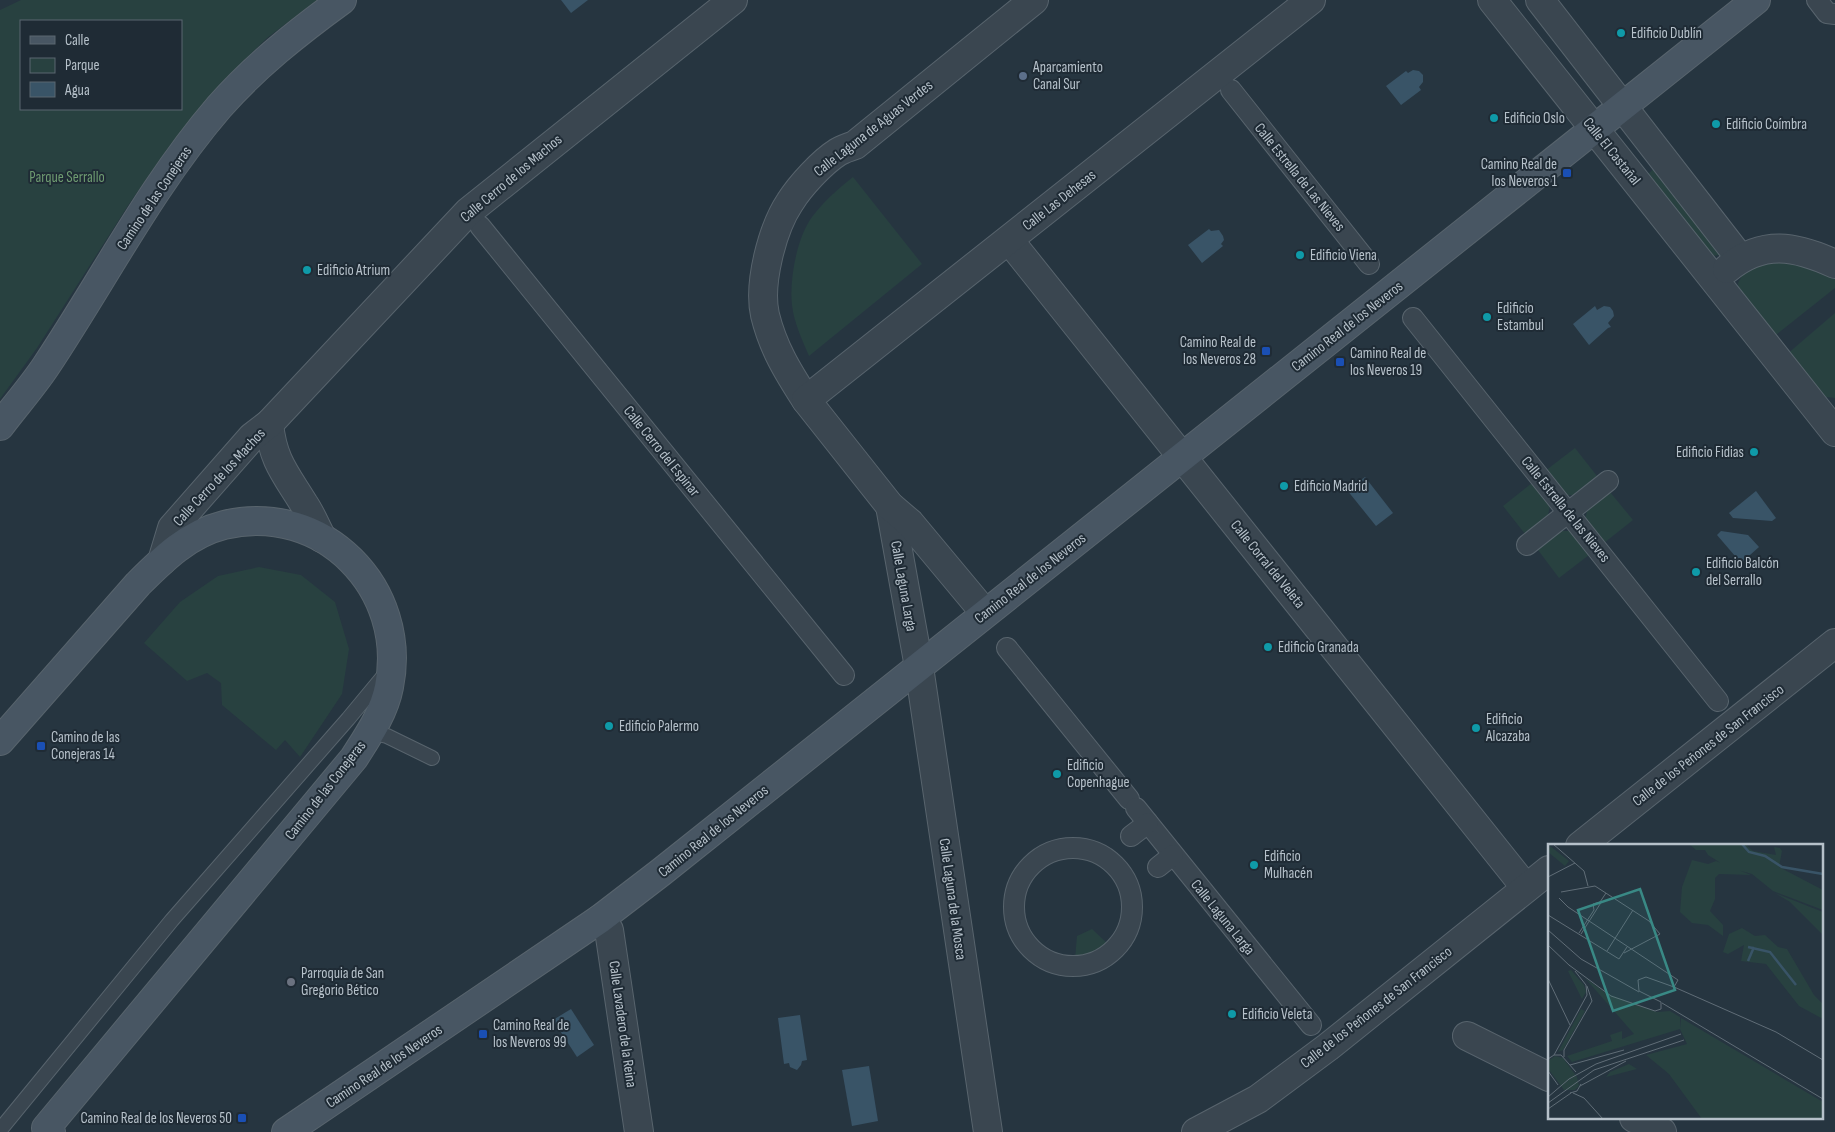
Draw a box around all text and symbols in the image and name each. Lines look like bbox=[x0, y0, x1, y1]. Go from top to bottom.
legend bbox=[20, 20, 182, 110]
place label: Edificio Dublín bbox=[1631, 24, 1702, 43]
marker: Edificio Dublín bbox=[1615, 27, 1627, 39]
text: Calle bbox=[65, 31, 89, 50]
text: Parque bbox=[65, 56, 100, 75]
place label: Aparcamiento Canal Sur bbox=[1032, 58, 1103, 94]
marker: Aparcamiento Canal Sur bbox=[1017, 70, 1029, 82]
street label: Calle Laguna de Aguas Verdes bbox=[810, 76, 937, 181]
text: Agua bbox=[64, 81, 90, 100]
place label: Edificio Oslo bbox=[1504, 109, 1565, 128]
marker: Edificio Oslo bbox=[1488, 112, 1500, 124]
street label: Calle El Castañal bbox=[1579, 114, 1645, 189]
place label: Edificio Coímbra bbox=[1726, 115, 1807, 134]
marker: Edificio Coímbra bbox=[1710, 118, 1722, 130]
street label: Calle Estrella de Las Nieves bbox=[1250, 119, 1349, 235]
street label: Calle Cerro de los Machos bbox=[457, 130, 566, 227]
street label: Camino de las Conejeras bbox=[113, 143, 196, 254]
place label: Camino Real de los Neveros 1 bbox=[1481, 155, 1558, 191]
street label: Calle Las Dehesas bbox=[1019, 166, 1100, 235]
marker: Camino Real de los Neveros 1 bbox=[1561, 167, 1573, 179]
park label: Parque Serrallo bbox=[29, 168, 105, 187]
place label: Edificio Viena bbox=[1310, 246, 1377, 265]
marker: Edificio Viena bbox=[1294, 249, 1306, 261]
place label: Edificio Atrium bbox=[317, 261, 390, 280]
marker: Edificio Atrium bbox=[301, 264, 313, 276]
street label: Camino Real de los Neveros bbox=[1288, 277, 1407, 376]
place label: Edificio Estambul bbox=[1497, 299, 1544, 335]
marker: Edificio Estambul bbox=[1481, 311, 1493, 323]
place label: Camino Real de los Neveros 28 bbox=[1180, 333, 1256, 369]
place label: Camino Real de los Neveros 19 bbox=[1350, 344, 1426, 380]
marker: Camino Real de los Neveros 28 bbox=[1260, 345, 1272, 357]
marker: Camino Real de los Neveros 19 bbox=[1334, 356, 1346, 368]
street label: Calle Cerro del Espinar bbox=[619, 402, 705, 501]
street label: Calle Cerro de los Machos bbox=[169, 424, 270, 530]
place label: Edificio Fidias bbox=[1676, 443, 1744, 462]
marker: Edificio Fidias bbox=[1748, 446, 1760, 458]
street label: Calle Estrella de las Nieves bbox=[1517, 452, 1614, 566]
place label: Edificio Madrid bbox=[1294, 477, 1367, 496]
marker: Edificio Madrid bbox=[1278, 480, 1290, 492]
street label: Calle Corral del Veleta bbox=[1226, 516, 1309, 613]
street label: Camino Real de los Neveros bbox=[971, 529, 1090, 628]
street label: Calle Laguna Larga bbox=[886, 539, 921, 633]
place label: Edificio Balcón del Serrallo bbox=[1706, 554, 1779, 590]
marker: Edificio Balcón del Serrallo bbox=[1690, 566, 1702, 578]
place label: Edificio Granada bbox=[1278, 638, 1359, 657]
marker: Edificio Granada bbox=[1262, 641, 1274, 653]
street label: Calle de los Peñones de San Francisco bbox=[1629, 680, 1788, 811]
place label: Edificio Alcazaba bbox=[1485, 710, 1530, 746]
place label: Edificio Palermo bbox=[619, 717, 699, 736]
marker: Edificio Palermo bbox=[603, 720, 615, 732]
marker: Edificio Alcazaba bbox=[1470, 722, 1482, 734]
place label: Camino de las Conejeras 14 bbox=[51, 728, 120, 764]
street label: Camino de las Conejeras bbox=[281, 737, 370, 844]
marker: Camino de las Conejeras 14 bbox=[35, 740, 47, 752]
place label: Edificio Copenhague bbox=[1067, 756, 1130, 792]
marker: Edificio Copenhague bbox=[1051, 768, 1063, 780]
street label: Camino Real de los Neveros bbox=[654, 781, 772, 882]
street label: Calle Laguna de la Mosca bbox=[935, 837, 970, 961]
inset map bbox=[1548, 844, 1822, 1120]
place label: Edificio Mulhacén bbox=[1264, 847, 1313, 883]
marker: Edificio Mulhacén bbox=[1248, 859, 1260, 871]
street label: Calle Laguna Larga bbox=[1186, 876, 1259, 959]
street label: Calle de los Peñones de San Francisco bbox=[1297, 942, 1456, 1073]
street label: Calle Lavadero de la Reina bbox=[604, 960, 641, 1089]
place label: Parroquia de San Gregorio Bético bbox=[301, 964, 384, 1000]
marker: Parroquia de San Gregorio Bético bbox=[285, 976, 297, 988]
place label: Edificio Veleta bbox=[1242, 1005, 1313, 1024]
marker: Edificio Veleta bbox=[1226, 1008, 1238, 1020]
place label: Camino Real de los Neveros 99 bbox=[493, 1016, 569, 1052]
street label: Camino Real de los Neveros bbox=[322, 1020, 446, 1112]
marker: Camino Real de los Neveros 99 bbox=[477, 1028, 489, 1040]
place label: Camino Real de los Neveros 50 bbox=[81, 1109, 232, 1128]
marker: Camino Real de los Neveros 50 bbox=[236, 1112, 248, 1124]

